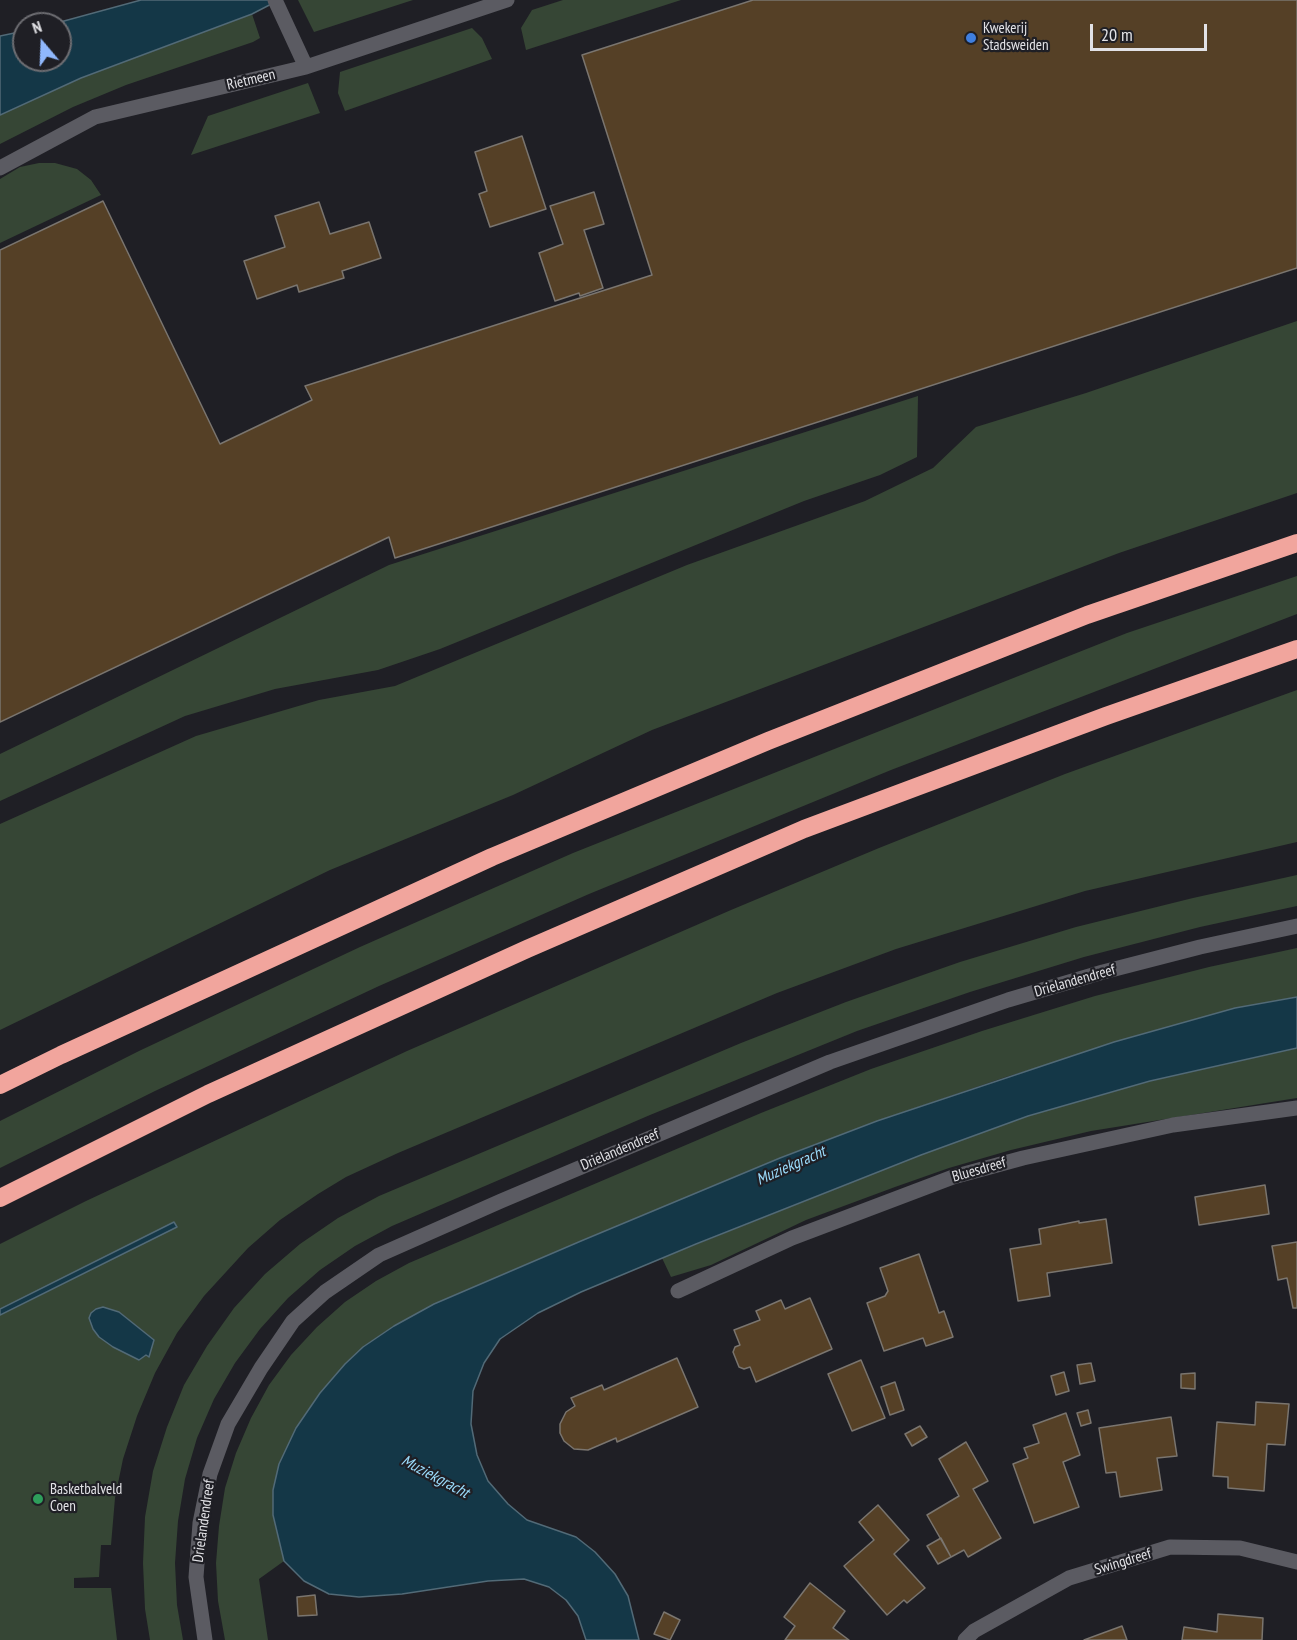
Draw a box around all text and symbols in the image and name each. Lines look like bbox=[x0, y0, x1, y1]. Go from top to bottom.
north arrow bbox=[12, 12, 72, 72]
scale bar bbox=[1093, 12, 1210, 50]
text: N bbox=[29, 16, 44, 38]
place label: Kwekerij Stadsweiden bbox=[983, 20, 1049, 55]
text: 20 m bbox=[1101, 23, 1133, 46]
marker: Kwekerij Stadsweiden bbox=[964, 31, 978, 45]
street label: Rietmeen bbox=[225, 66, 277, 94]
street label: Drielandendreef bbox=[1032, 961, 1118, 1001]
street label: Drielandendreef bbox=[578, 1125, 662, 1175]
water label: Muziekgracht bbox=[753, 1142, 829, 1190]
street label: Bluesdreef bbox=[950, 1154, 1008, 1186]
water label: Muziekgracht bbox=[398, 1451, 472, 1503]
street label: Drielandendreef bbox=[189, 1478, 219, 1564]
place label: Basketbalveld Coen bbox=[50, 1481, 122, 1516]
marker: Basketbalveld Coen bbox=[31, 1492, 45, 1506]
street label: Swingdreef bbox=[1092, 1545, 1154, 1579]

